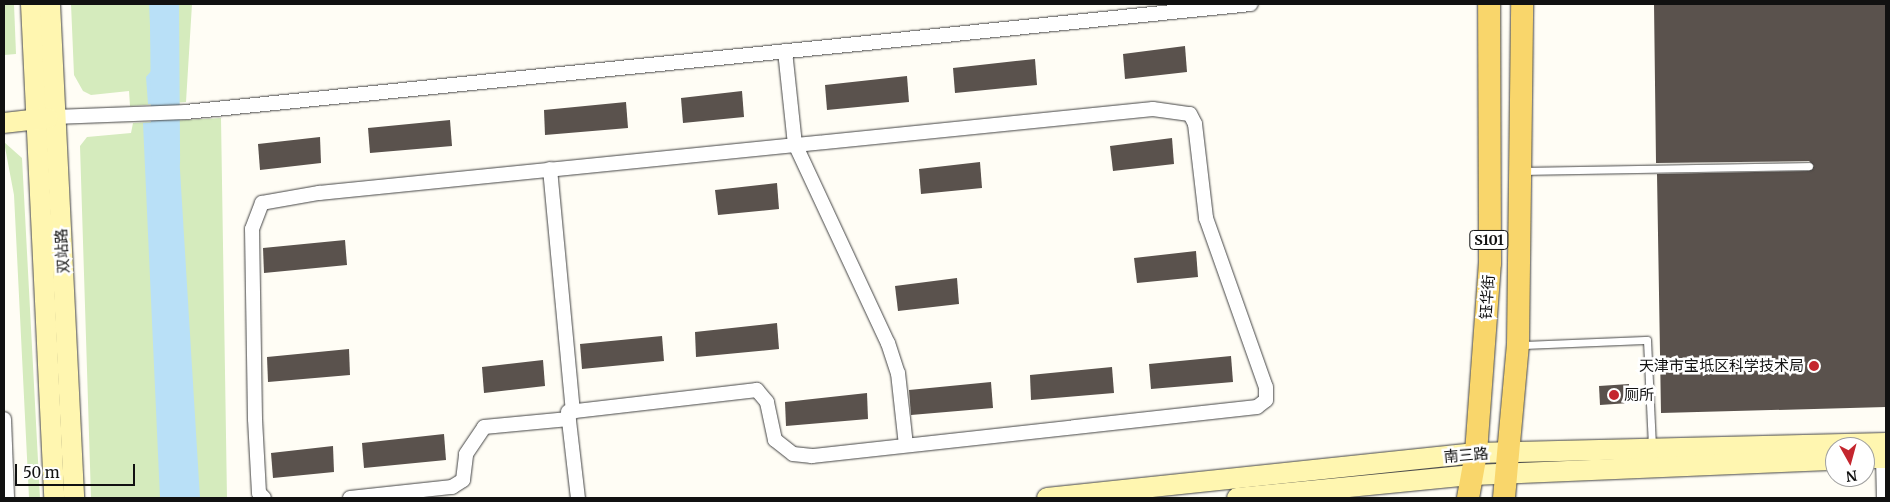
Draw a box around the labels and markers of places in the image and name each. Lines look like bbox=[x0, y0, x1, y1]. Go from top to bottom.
place label: 天津市宝坻区科学技术局 bbox=[1639, 357, 1804, 375]
marker: 天津市宝坻区科学技术局 bbox=[1808, 360, 1820, 372]
place label: 厕所 bbox=[1624, 386, 1654, 404]
marker: 厕所 bbox=[1608, 389, 1620, 401]

